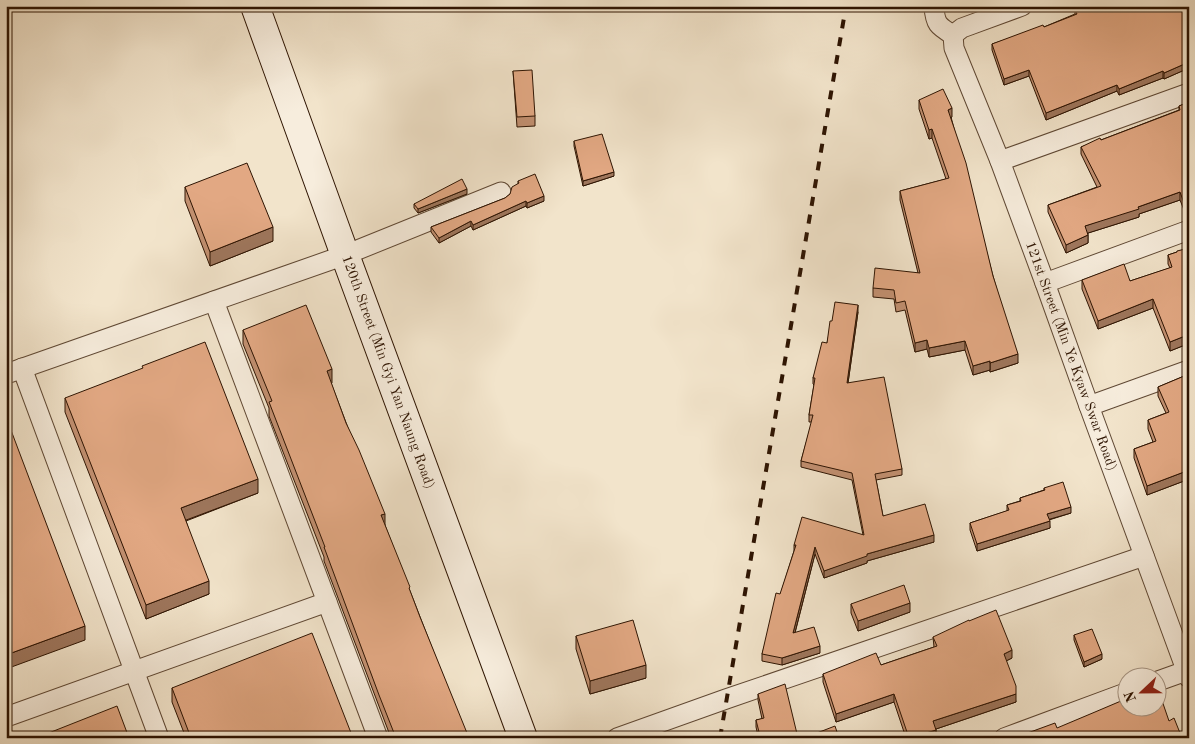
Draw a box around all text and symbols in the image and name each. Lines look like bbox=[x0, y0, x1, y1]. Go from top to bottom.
street label: 121st Street (Min Ye Kyaw Swar Road) bbox=[1023, 239, 1119, 473]
street label: 120th Street (Min Gyi Yan Naung Road) bbox=[339, 253, 437, 491]
north arrow bbox=[1118, 666, 1168, 716]
text: N bbox=[1122, 689, 1139, 704]

